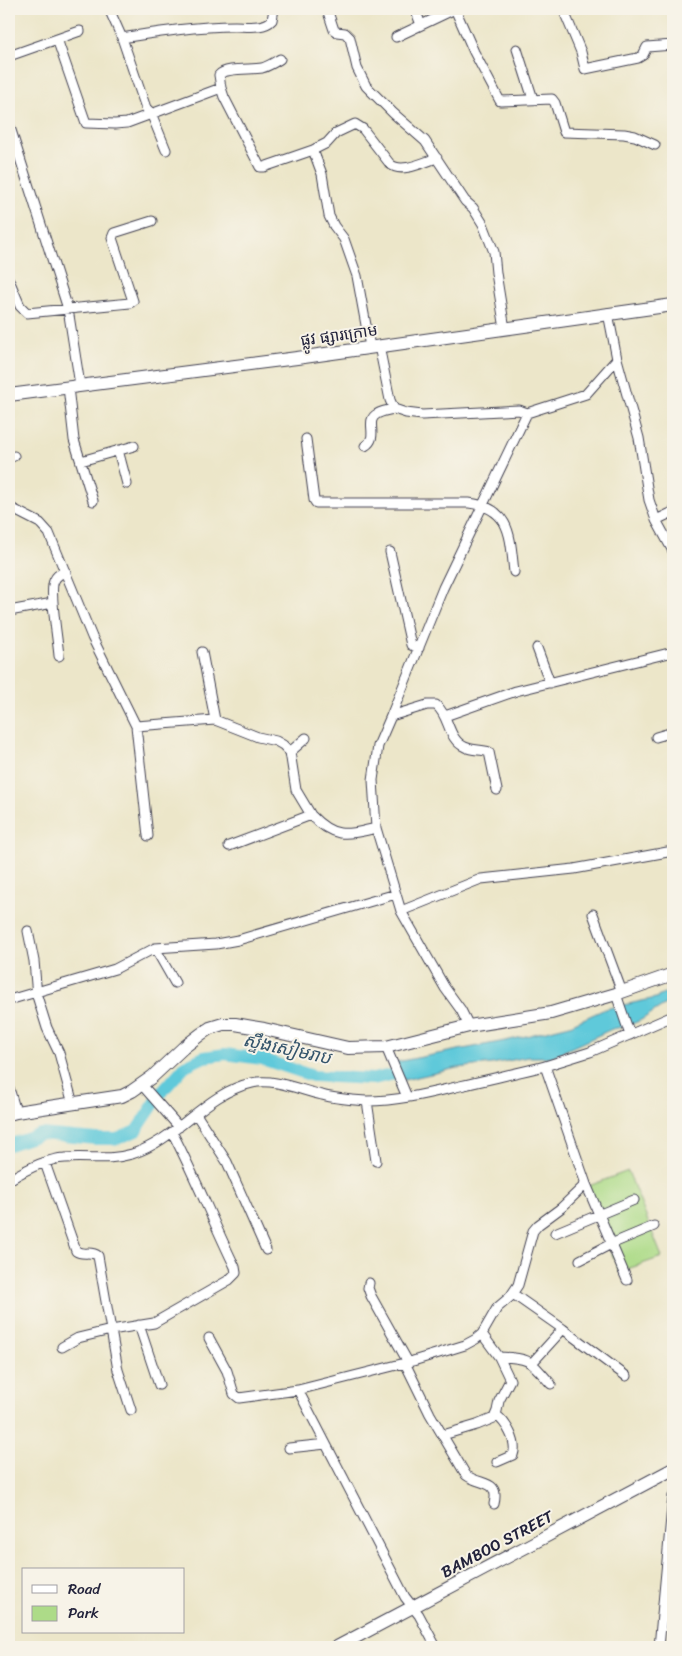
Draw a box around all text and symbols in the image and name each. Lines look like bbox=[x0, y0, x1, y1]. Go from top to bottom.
street label: ផ្លូវ ផ្សារក្រោម bbox=[298, 315, 380, 355]
water label: ស្ទឹងសៀមរាប bbox=[240, 1024, 335, 1074]
street label: BAMBOO STREET bbox=[435, 1502, 560, 1586]
legend bbox=[22, 1568, 185, 1634]
text: Road bbox=[68, 1576, 101, 1602]
text: Park bbox=[68, 1600, 99, 1626]

